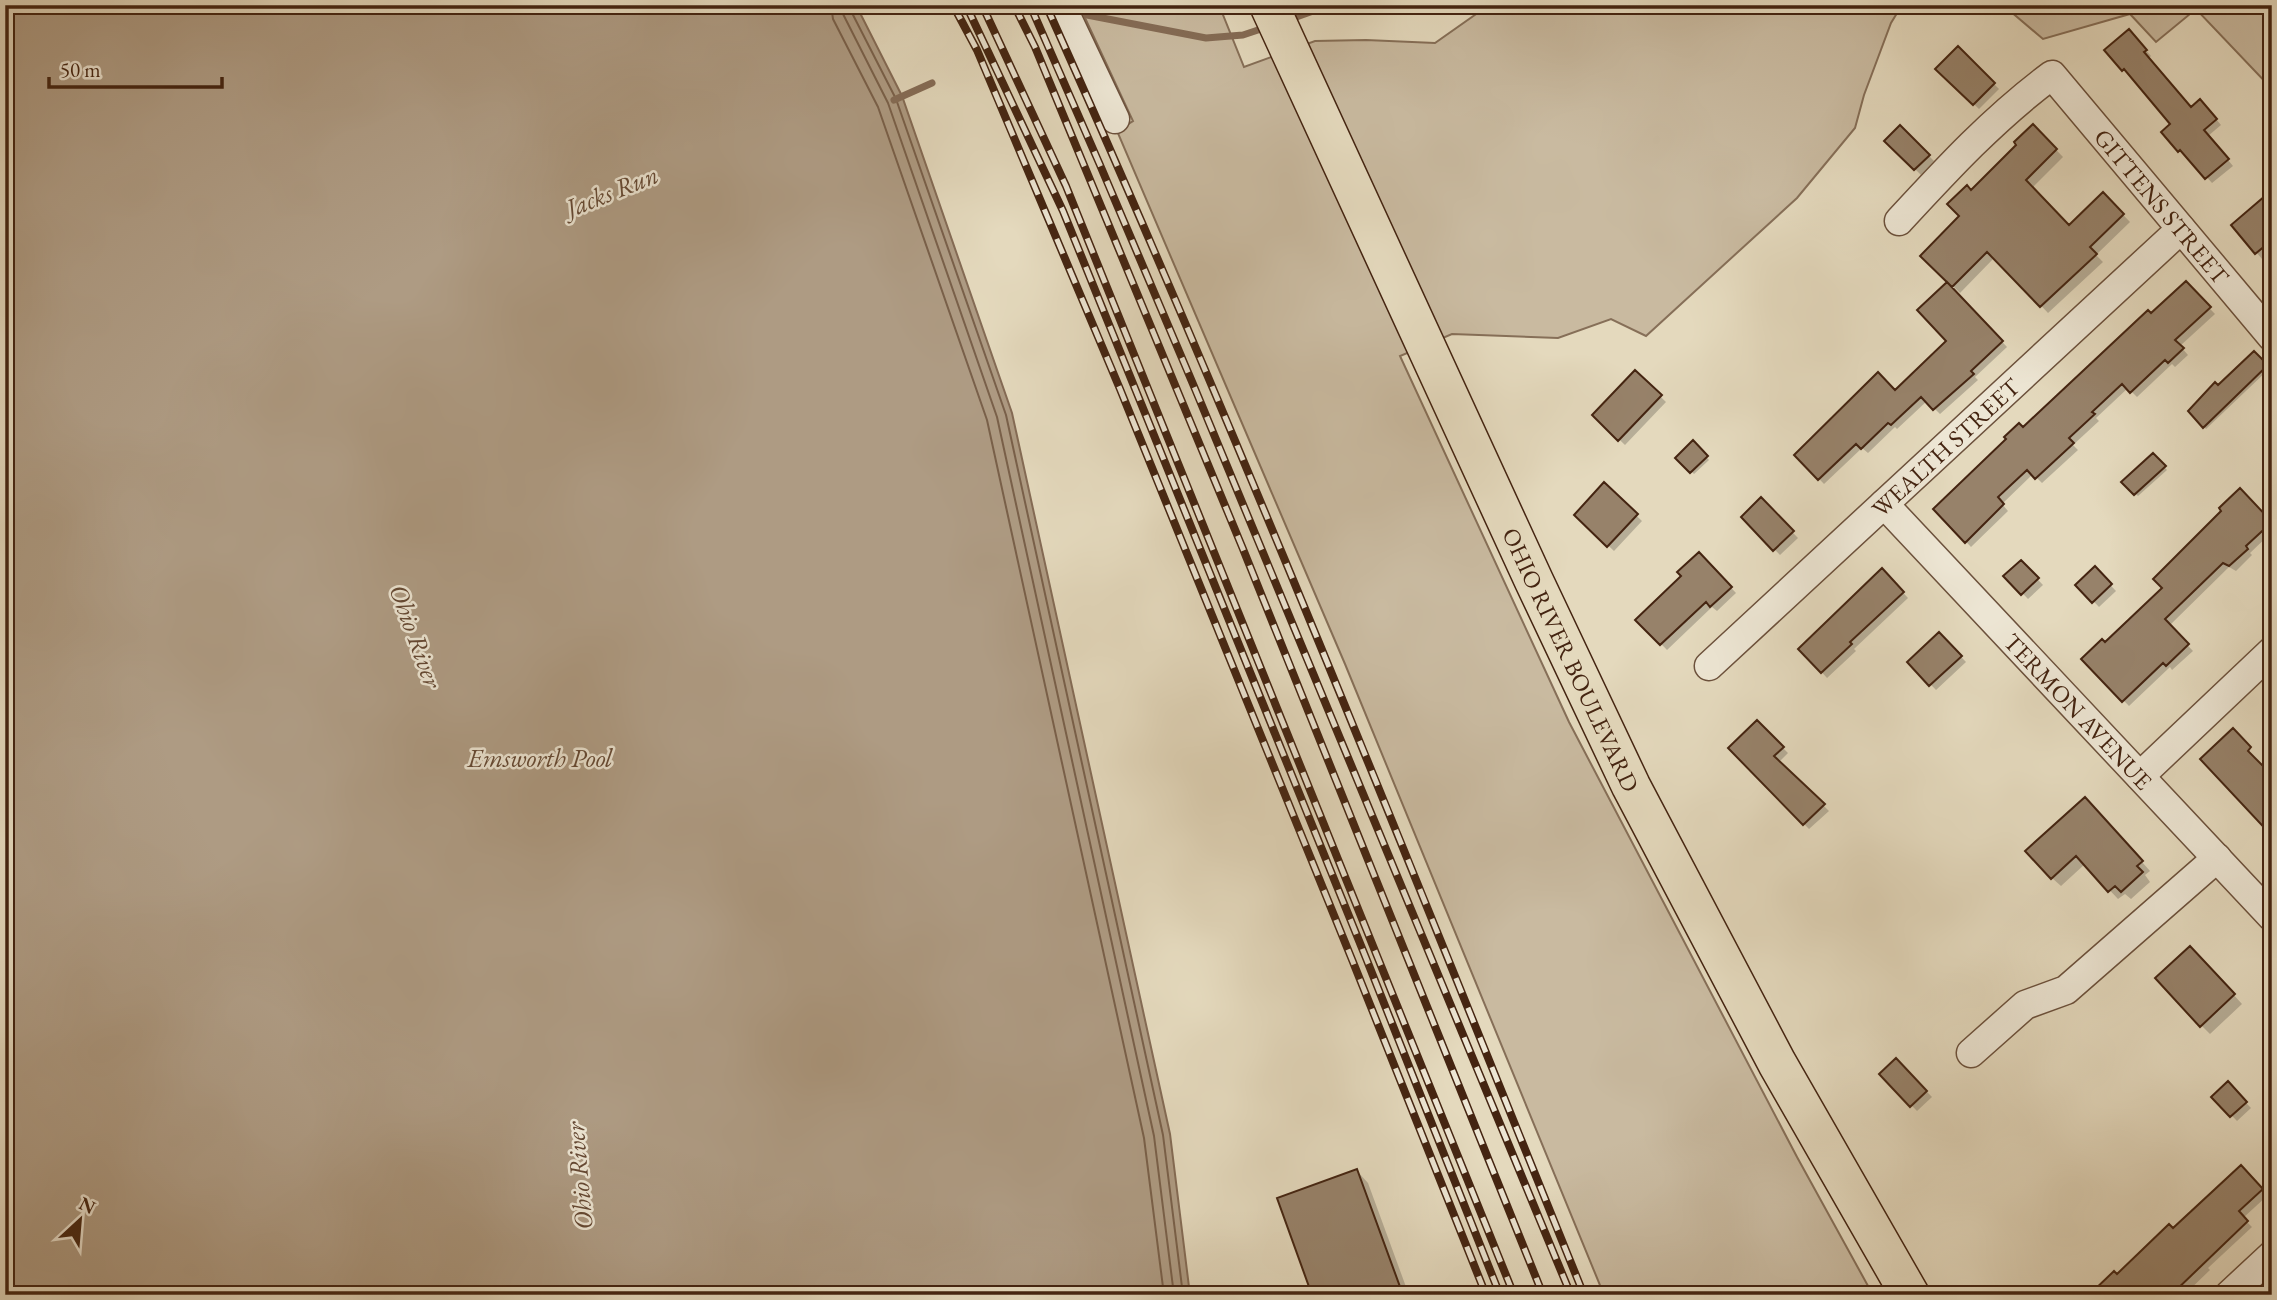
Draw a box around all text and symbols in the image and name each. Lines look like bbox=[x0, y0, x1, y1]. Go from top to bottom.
scale bar bbox=[49, 46, 222, 90]
text: 50 m bbox=[60, 56, 101, 83]
street label: GITTENS STREET bbox=[2088, 122, 2237, 291]
water label: Jacks Run bbox=[556, 157, 663, 227]
street label: WEALTH STREET bbox=[1865, 370, 2027, 524]
street label: OHIO RIVER BOULEVARD bbox=[1496, 522, 1647, 797]
water label: Ohio River bbox=[382, 580, 451, 694]
street label: TERMON AVENUE bbox=[1997, 626, 2160, 796]
water label: Emsworth Pool bbox=[467, 741, 613, 775]
water label: Ohio River bbox=[557, 1120, 601, 1231]
north arrow bbox=[46, 1184, 116, 1254]
text: N bbox=[75, 1191, 100, 1220]

